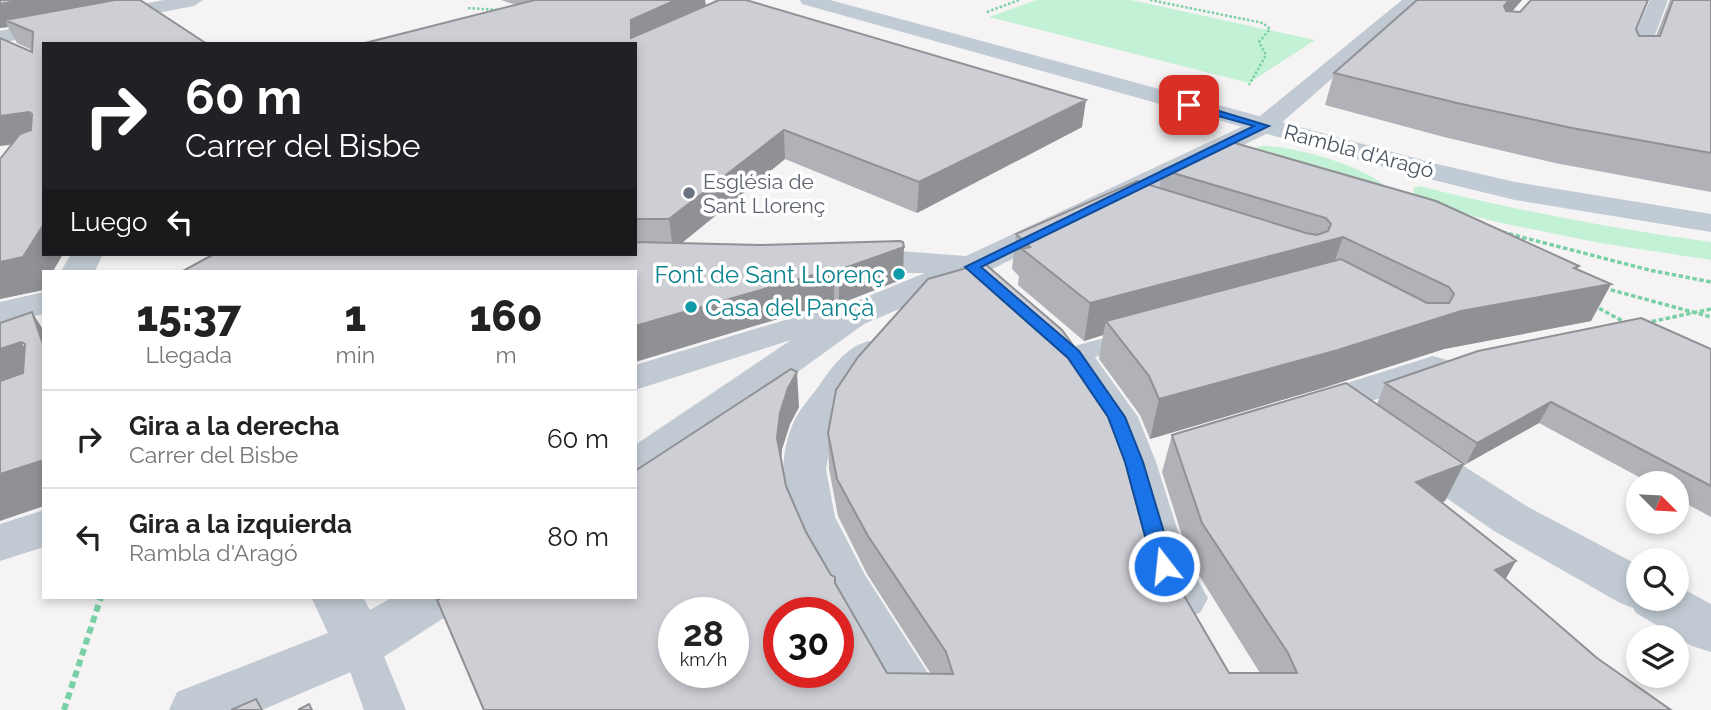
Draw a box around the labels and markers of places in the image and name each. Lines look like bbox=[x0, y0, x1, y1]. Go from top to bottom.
pin bbox=[1159, 75, 1219, 135]
place label: Església de Sant Llorenç bbox=[703, 169, 825, 218]
marker: Església de Sant Llorenç bbox=[681, 185, 697, 201]
place label: Font de Sant Llorenç bbox=[654, 260, 885, 289]
marker: Font de Sant Llorenç bbox=[891, 266, 907, 282]
place label: Casa del Pançà bbox=[705, 293, 874, 322]
marker: Casa del Pançà bbox=[683, 299, 699, 315]

